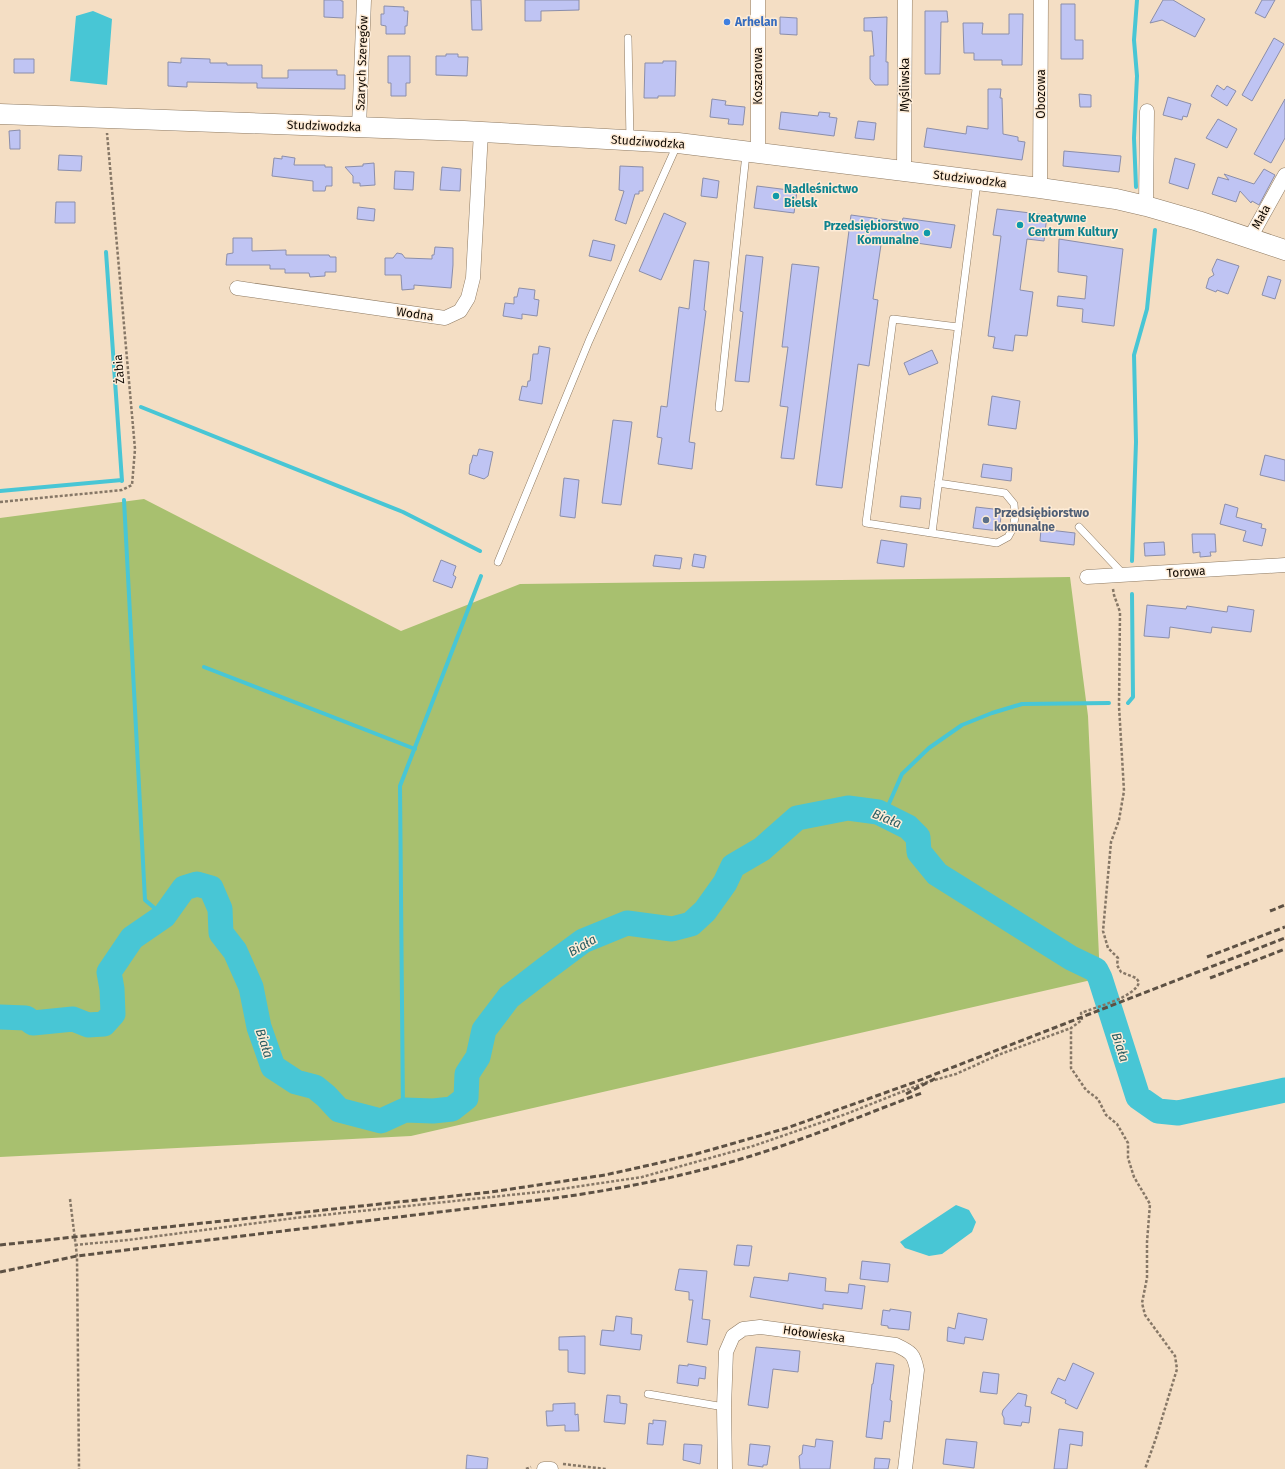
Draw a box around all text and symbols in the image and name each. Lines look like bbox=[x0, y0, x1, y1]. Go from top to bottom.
street label: Szarych Szeregów bbox=[353, 15, 371, 111]
place label: Arhelan bbox=[734, 15, 778, 29]
marker: Arhelan bbox=[722, 17, 732, 27]
street label: Koszarowa bbox=[751, 47, 765, 105]
street label: Myśliwska bbox=[898, 58, 912, 112]
street label: Obozowa bbox=[1034, 69, 1048, 119]
street label: Studziwodzka bbox=[287, 118, 361, 134]
street label: Studziwodzka bbox=[611, 132, 685, 152]
street label: Studziwodzka bbox=[932, 168, 1008, 190]
place label: Nadleśnictwo Bielsk bbox=[784, 182, 858, 210]
marker: Nadleśnictwo Bielsk bbox=[771, 191, 781, 201]
street label: Mała bbox=[1249, 202, 1273, 232]
place label: Kreatywne Centrum Kultury bbox=[1028, 211, 1119, 239]
place label: Przedsiębiorstwo Komunalne bbox=[824, 219, 919, 247]
marker: Kreatywne Centrum Kultury bbox=[1015, 220, 1025, 230]
marker: Przedsiębiorstwo Komunalne bbox=[922, 228, 932, 238]
street label: Wodna bbox=[395, 304, 435, 324]
street label: Żabia bbox=[110, 354, 127, 384]
place label: Przedsiębiorstwo komunalne bbox=[994, 506, 1089, 534]
marker: Przedsiębiorstwo komunalne bbox=[981, 515, 991, 525]
street label: Torowa bbox=[1166, 564, 1206, 580]
water label: Biała bbox=[870, 806, 904, 831]
water label: Biała bbox=[566, 931, 599, 959]
water label: Biała bbox=[253, 1027, 276, 1060]
water label: Biała bbox=[1109, 1031, 1132, 1064]
street label: Hołowieska bbox=[782, 1323, 846, 1345]

